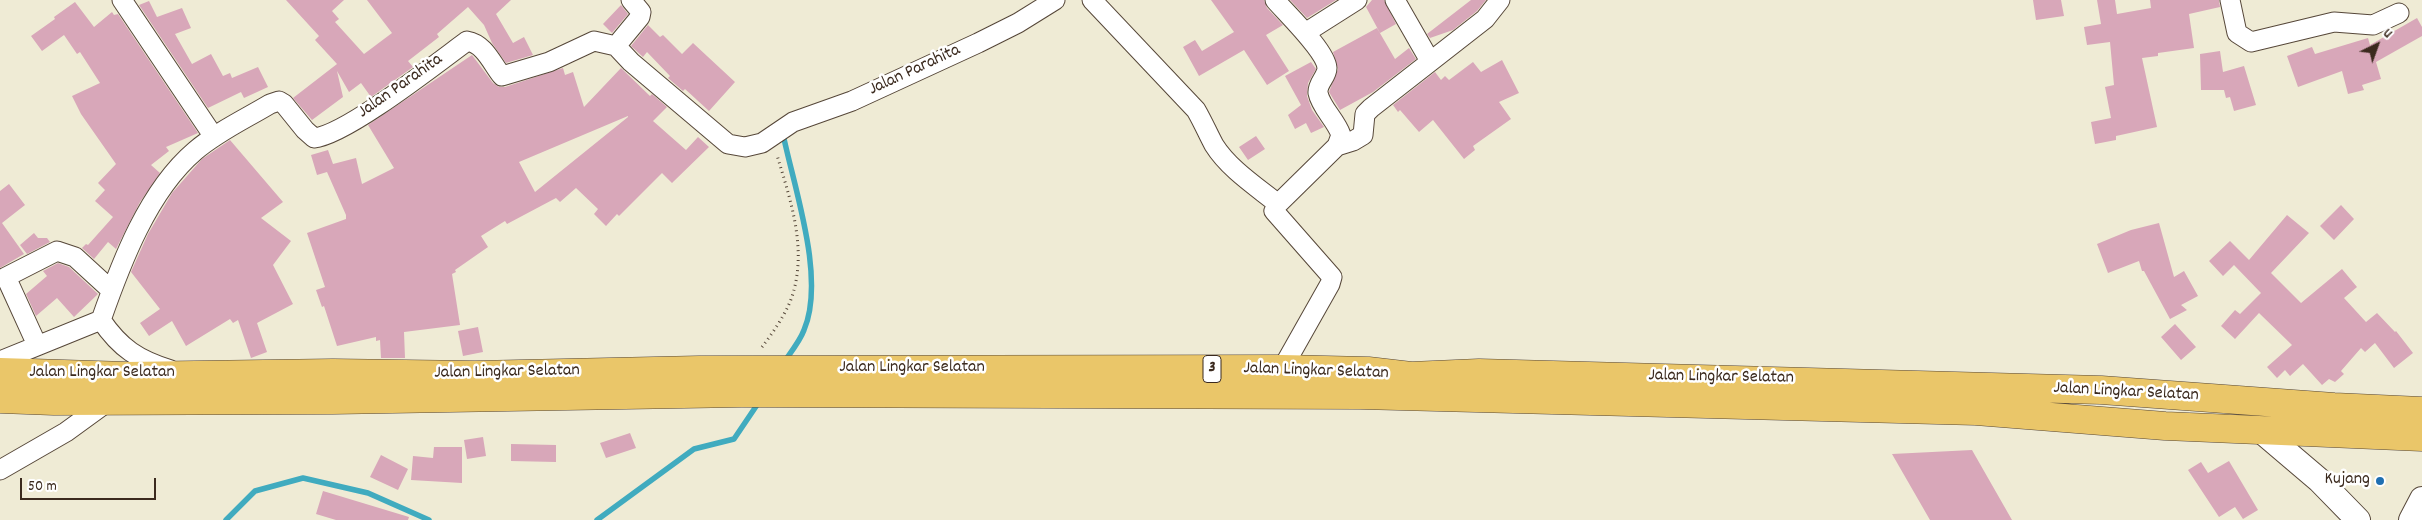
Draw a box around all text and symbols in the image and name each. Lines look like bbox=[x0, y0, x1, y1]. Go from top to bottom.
north arrow bbox=[2352, 20, 2402, 70]
text: U bbox=[2378, 24, 2396, 44]
street label: Jalan Parahita bbox=[866, 40, 964, 102]
street label: Jalan Parahita bbox=[354, 50, 448, 124]
road number: 3 bbox=[1203, 356, 1221, 382]
street label: Jalan Lingkar Selatan bbox=[839, 358, 985, 380]
street label: Jalan Lingkar Selatan bbox=[1243, 359, 1389, 385]
street label: Jalan Lingkar Selatan bbox=[434, 361, 580, 385]
street label: Jalan Lingkar Selatan bbox=[29, 363, 175, 385]
street label: Jalan Lingkar Selatan bbox=[1648, 366, 1794, 390]
street label: Jalan Lingkar Selatan bbox=[2053, 378, 2199, 408]
scale bar bbox=[22, 468, 159, 500]
place label: Kujang bbox=[2325, 470, 2370, 492]
marker: Kujang bbox=[2374, 475, 2386, 487]
text: 50 m bbox=[28, 476, 57, 498]

